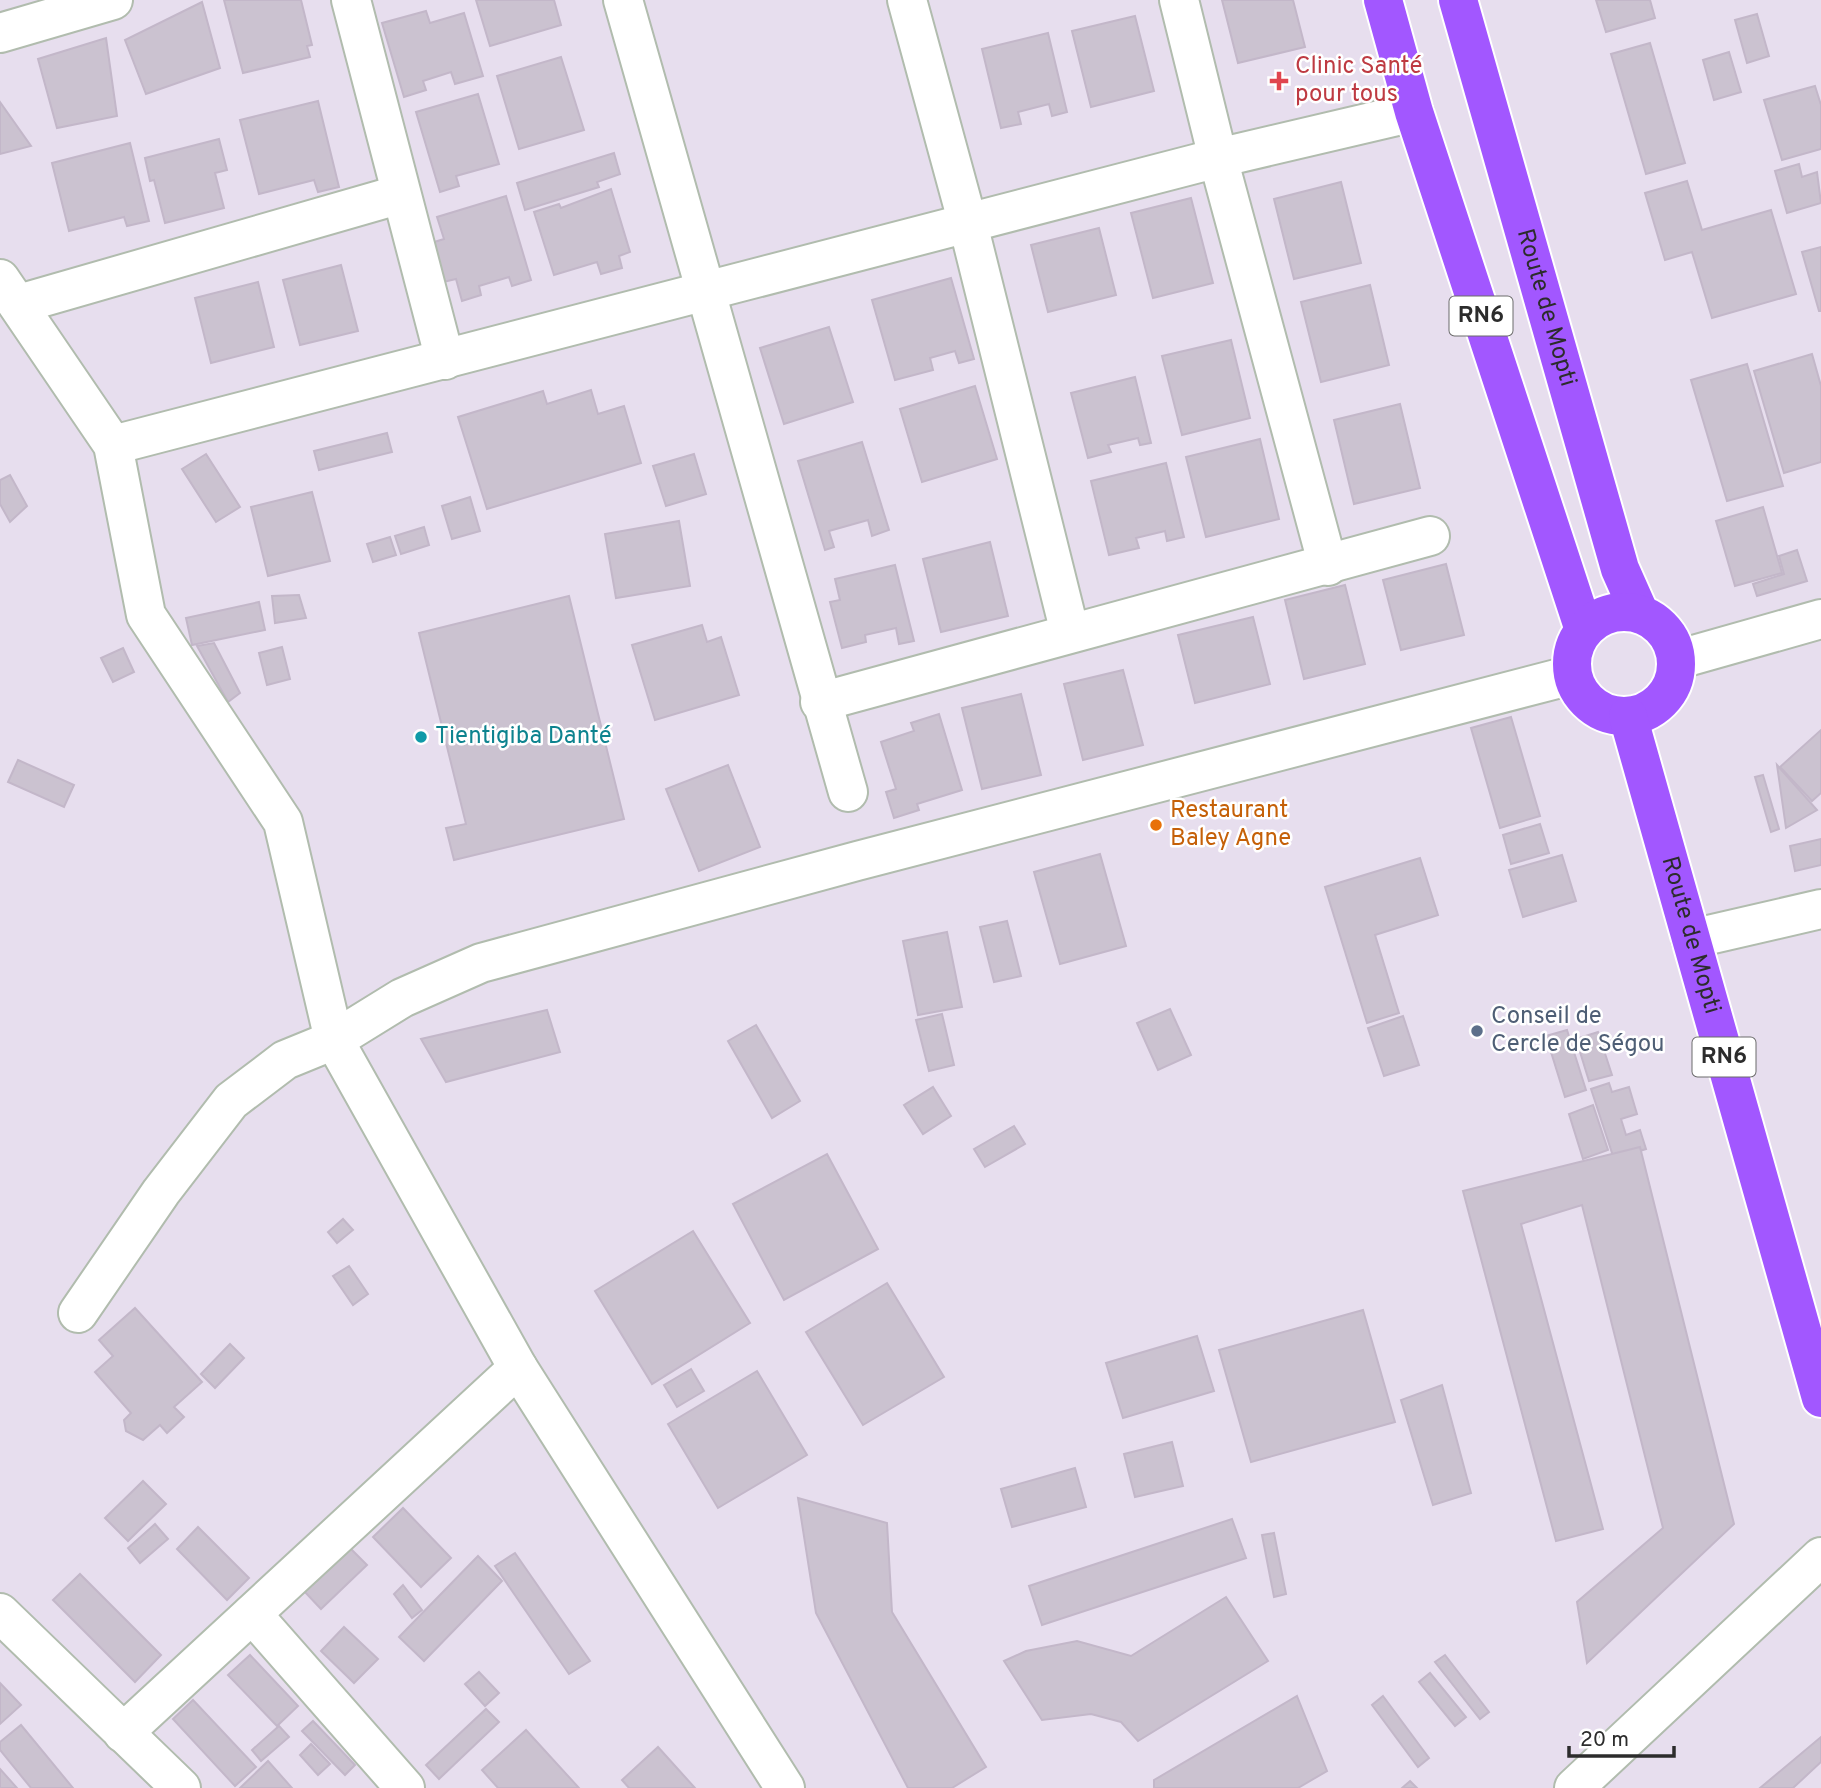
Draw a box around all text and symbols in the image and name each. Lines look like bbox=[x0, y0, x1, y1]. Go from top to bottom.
place label: Clinic Santé pour tous bbox=[1295, 52, 1422, 110]
marker: Clinic Santé pour tous bbox=[1269, 71, 1289, 91]
street label: Route de Mopti bbox=[1509, 226, 1582, 390]
road number: RN6 bbox=[1450, 296, 1512, 336]
place label: Tientigiba Danté bbox=[435, 722, 612, 752]
marker: Tientigiba Danté bbox=[413, 729, 429, 745]
place label: Restaurant Baley Agne bbox=[1170, 796, 1291, 854]
marker: Restaurant Baley Agne bbox=[1148, 817, 1164, 833]
street label: Route de Mopti bbox=[1654, 853, 1727, 1018]
place label: Conseil de Cercle de Ségou bbox=[1491, 1002, 1665, 1060]
marker: Conseil de Cercle de Ségou bbox=[1469, 1023, 1485, 1039]
road number: RN6 bbox=[1692, 1038, 1756, 1076]
scale bar bbox=[1569, 1714, 1674, 1758]
text: 20 m bbox=[1580, 1727, 1629, 1754]

